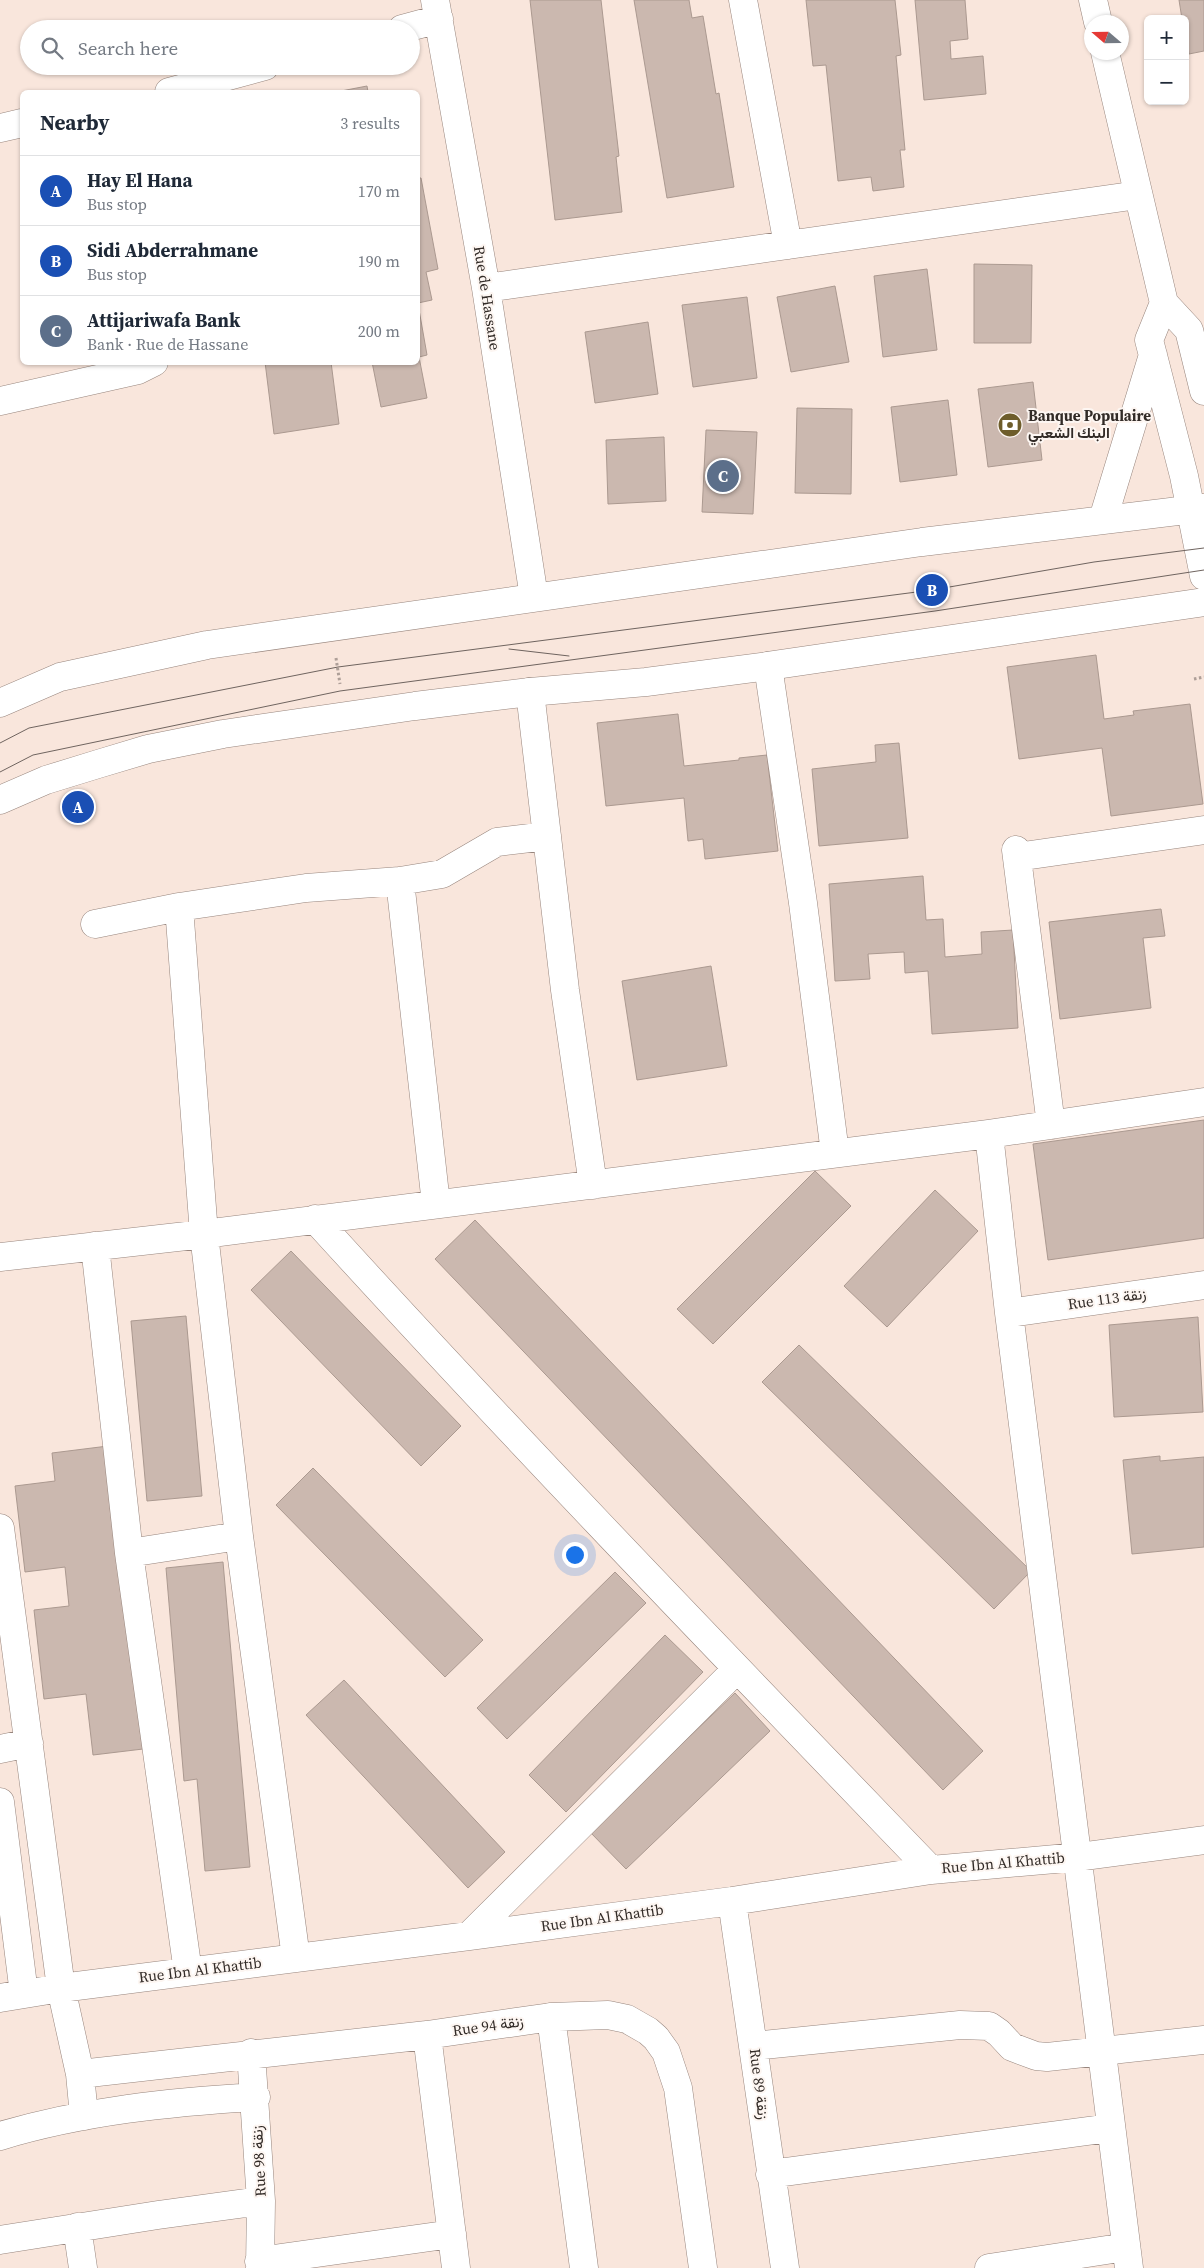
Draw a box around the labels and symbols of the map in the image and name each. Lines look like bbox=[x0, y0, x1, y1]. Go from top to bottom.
north arrow bbox=[1084, 15, 1129, 60]
street label: Rue de Hassane bbox=[469, 244, 506, 352]
place label: Banque Populaire البنك الشعبي bbox=[1028, 405, 1151, 446]
bank icon: Banque Populaire البنك الشعبي bbox=[997, 412, 1023, 438]
pin: C bbox=[707, 457, 739, 495]
pin: B bbox=[916, 571, 948, 609]
pin: A bbox=[62, 788, 94, 826]
street label: Rue 113 زنقة bbox=[1066, 1283, 1147, 1314]
your location bbox=[562, 1542, 588, 1568]
street label: Rue Ibn Al Khattib bbox=[940, 1847, 1066, 1878]
street label: Rue Ibn Al Khattib bbox=[539, 1898, 665, 1937]
street label: Rue Ibn Al Khattib bbox=[137, 1952, 263, 1987]
street label: Rue 94 زنقة bbox=[451, 2010, 525, 2041]
street label: Rue 89 زنقة bbox=[745, 2047, 774, 2121]
street label: Rue 98 زنقة bbox=[246, 2125, 271, 2197]

